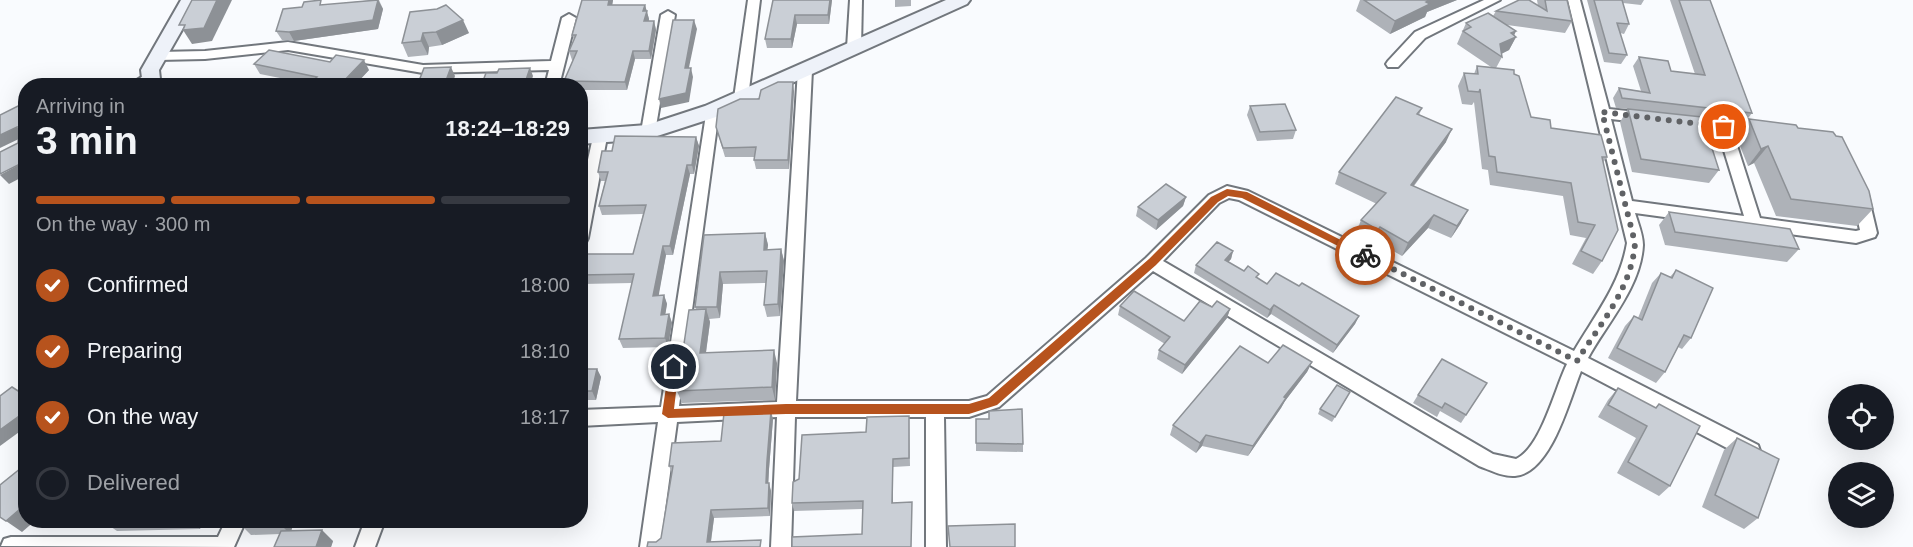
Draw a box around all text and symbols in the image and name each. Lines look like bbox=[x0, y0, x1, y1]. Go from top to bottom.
text: Arriving in bbox=[36, 95, 125, 117]
pin bbox=[1698, 101, 1749, 152]
icon: bag bbox=[1707, 110, 1740, 143]
text: 18:24–18:29 bbox=[445, 116, 570, 141]
text: 3 min bbox=[36, 119, 138, 162]
text: On the way · 300 m bbox=[36, 213, 211, 235]
courier bbox=[1335, 225, 1395, 285]
icon: bike bbox=[1349, 239, 1382, 272]
icon: check bbox=[36, 269, 69, 302]
text: Confirmed bbox=[87, 272, 188, 297]
text: 18:00 bbox=[520, 274, 570, 296]
icon: check bbox=[36, 335, 69, 368]
text: Preparing bbox=[87, 338, 182, 363]
text: 18:10 bbox=[520, 340, 570, 362]
pin bbox=[648, 341, 699, 392]
icon: home bbox=[657, 350, 690, 383]
map controls bbox=[1828, 384, 1894, 528]
button: locate bbox=[1828, 384, 1894, 450]
icon: check bbox=[36, 401, 69, 434]
text: On the way bbox=[87, 404, 198, 429]
text: 18:17 bbox=[520, 406, 570, 428]
button: layers bbox=[1828, 462, 1894, 528]
text: Delivered bbox=[87, 470, 180, 495]

